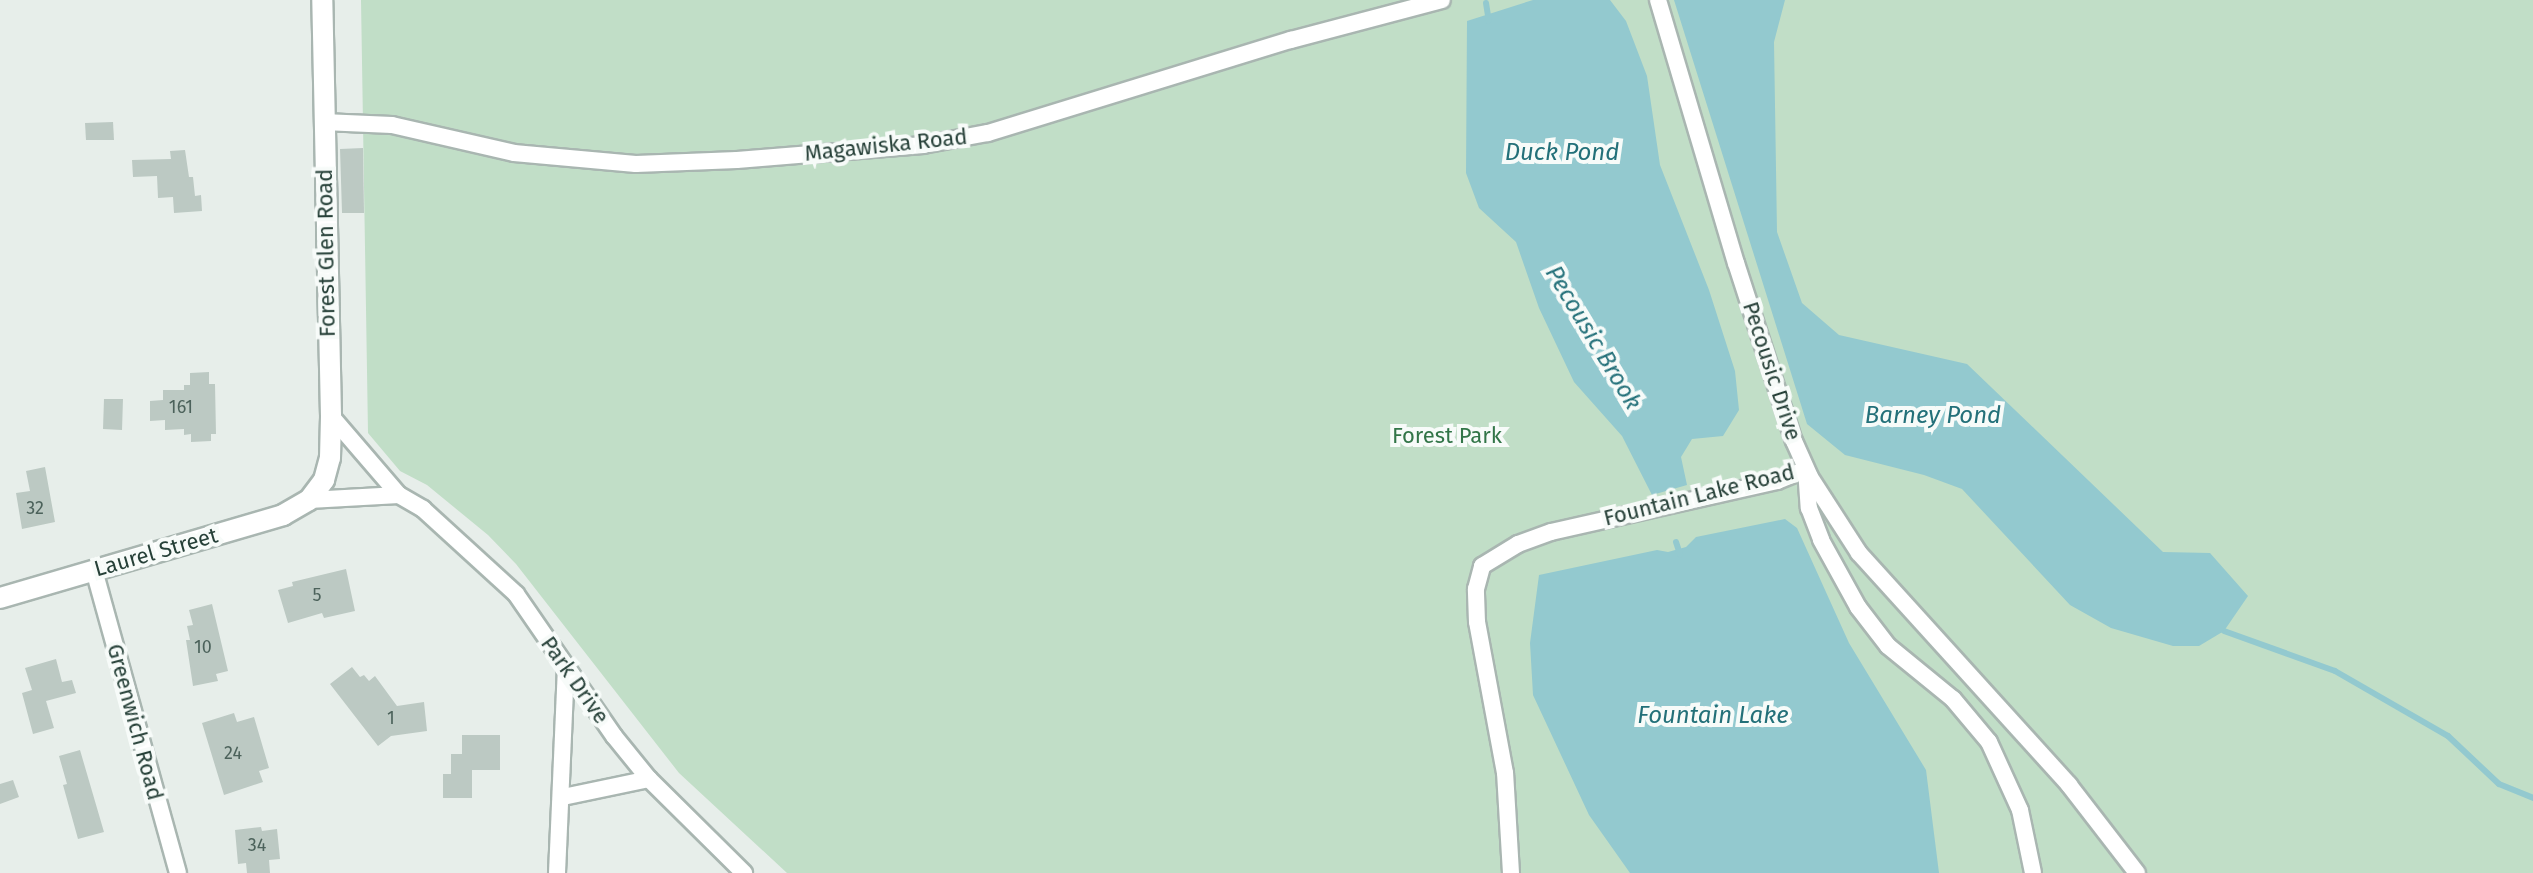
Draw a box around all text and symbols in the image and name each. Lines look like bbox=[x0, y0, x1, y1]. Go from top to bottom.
street label: Magawiska Road bbox=[803, 123, 969, 167]
water label: Duck Pond bbox=[1505, 139, 1619, 167]
street label: Forest Glen Road bbox=[311, 169, 341, 337]
water label: Pecousic Brook bbox=[1539, 261, 1647, 415]
street label: Pecousic Drive bbox=[1737, 298, 1807, 444]
house number: 161 bbox=[169, 396, 193, 418]
water label: Barney Pond bbox=[1865, 402, 2001, 430]
park label: Forest Park bbox=[1392, 423, 1502, 449]
street label: Fountain Lake Road bbox=[1601, 459, 1797, 531]
house number: 32 bbox=[26, 497, 44, 519]
street label: Laurel Street bbox=[91, 522, 221, 582]
house number: 5 bbox=[312, 584, 322, 606]
street label: Park Drive bbox=[535, 631, 615, 729]
house number: 10 bbox=[194, 636, 212, 658]
street label: Greenwich Road bbox=[101, 641, 169, 803]
water label: Fountain Lake bbox=[1637, 702, 1789, 730]
house number: 1 bbox=[387, 707, 395, 729]
house number: 24 bbox=[224, 742, 242, 764]
house number: 34 bbox=[248, 834, 266, 856]

